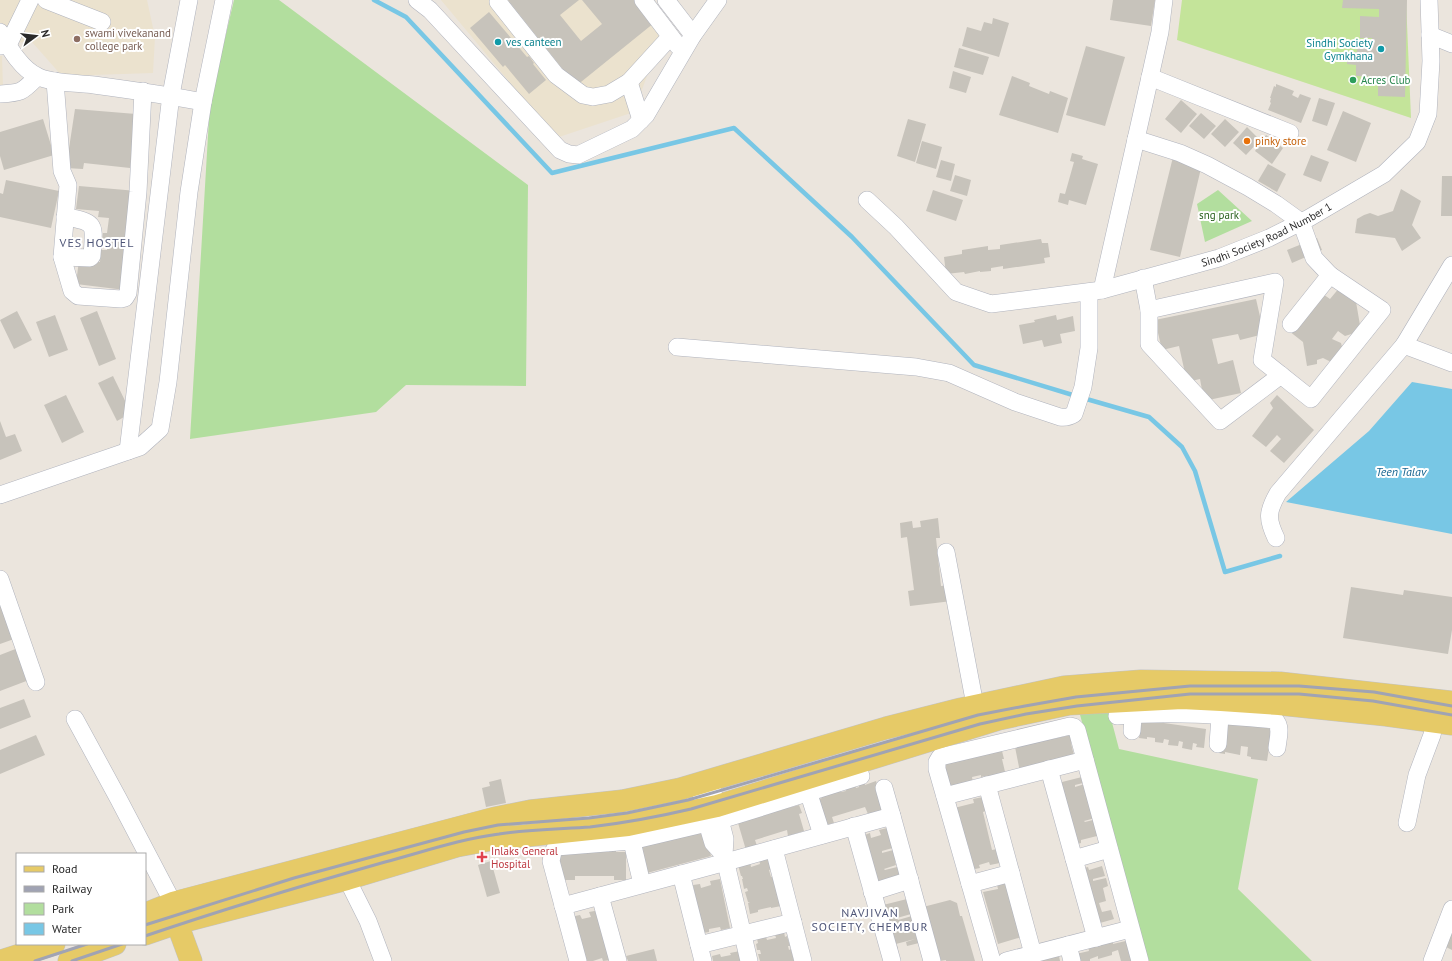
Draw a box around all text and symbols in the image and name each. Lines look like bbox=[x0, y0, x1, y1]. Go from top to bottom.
north arrow bbox=[16, 16, 56, 56]
place label: swami vivekanand college park bbox=[85, 26, 171, 53]
text: N bbox=[38, 28, 53, 39]
marker: swami vivekanand college park bbox=[72, 34, 82, 44]
place label: ves canteen bbox=[506, 35, 561, 49]
place label: Sindhi Society Gymkhana bbox=[1306, 36, 1374, 63]
marker: ves canteen bbox=[493, 37, 503, 47]
marker: Sindhi Society Gymkhana bbox=[1376, 44, 1386, 54]
place label: Acres Club bbox=[1361, 73, 1411, 87]
marker: Acres Club bbox=[1348, 75, 1358, 85]
place label: pinky store bbox=[1255, 134, 1307, 148]
marker: pinky store bbox=[1242, 136, 1252, 146]
street label: Sindhi Society Road Number 1 bbox=[1199, 199, 1334, 270]
park label: sng park bbox=[1199, 208, 1240, 222]
district label: VES HOSTEL bbox=[59, 235, 134, 250]
water label: Teen Talav bbox=[1376, 464, 1428, 479]
place label: Inlaks General Hospital bbox=[491, 844, 559, 871]
marker: Inlaks General Hospital bbox=[476, 851, 488, 863]
legend bbox=[16, 853, 146, 945]
text: Road bbox=[52, 861, 77, 876]
text: Railway bbox=[52, 881, 92, 896]
text: Park bbox=[52, 901, 74, 916]
district label: NAVJIVAN SOCIETY, CHEMBUR bbox=[811, 905, 929, 934]
text: Water bbox=[52, 921, 82, 936]

